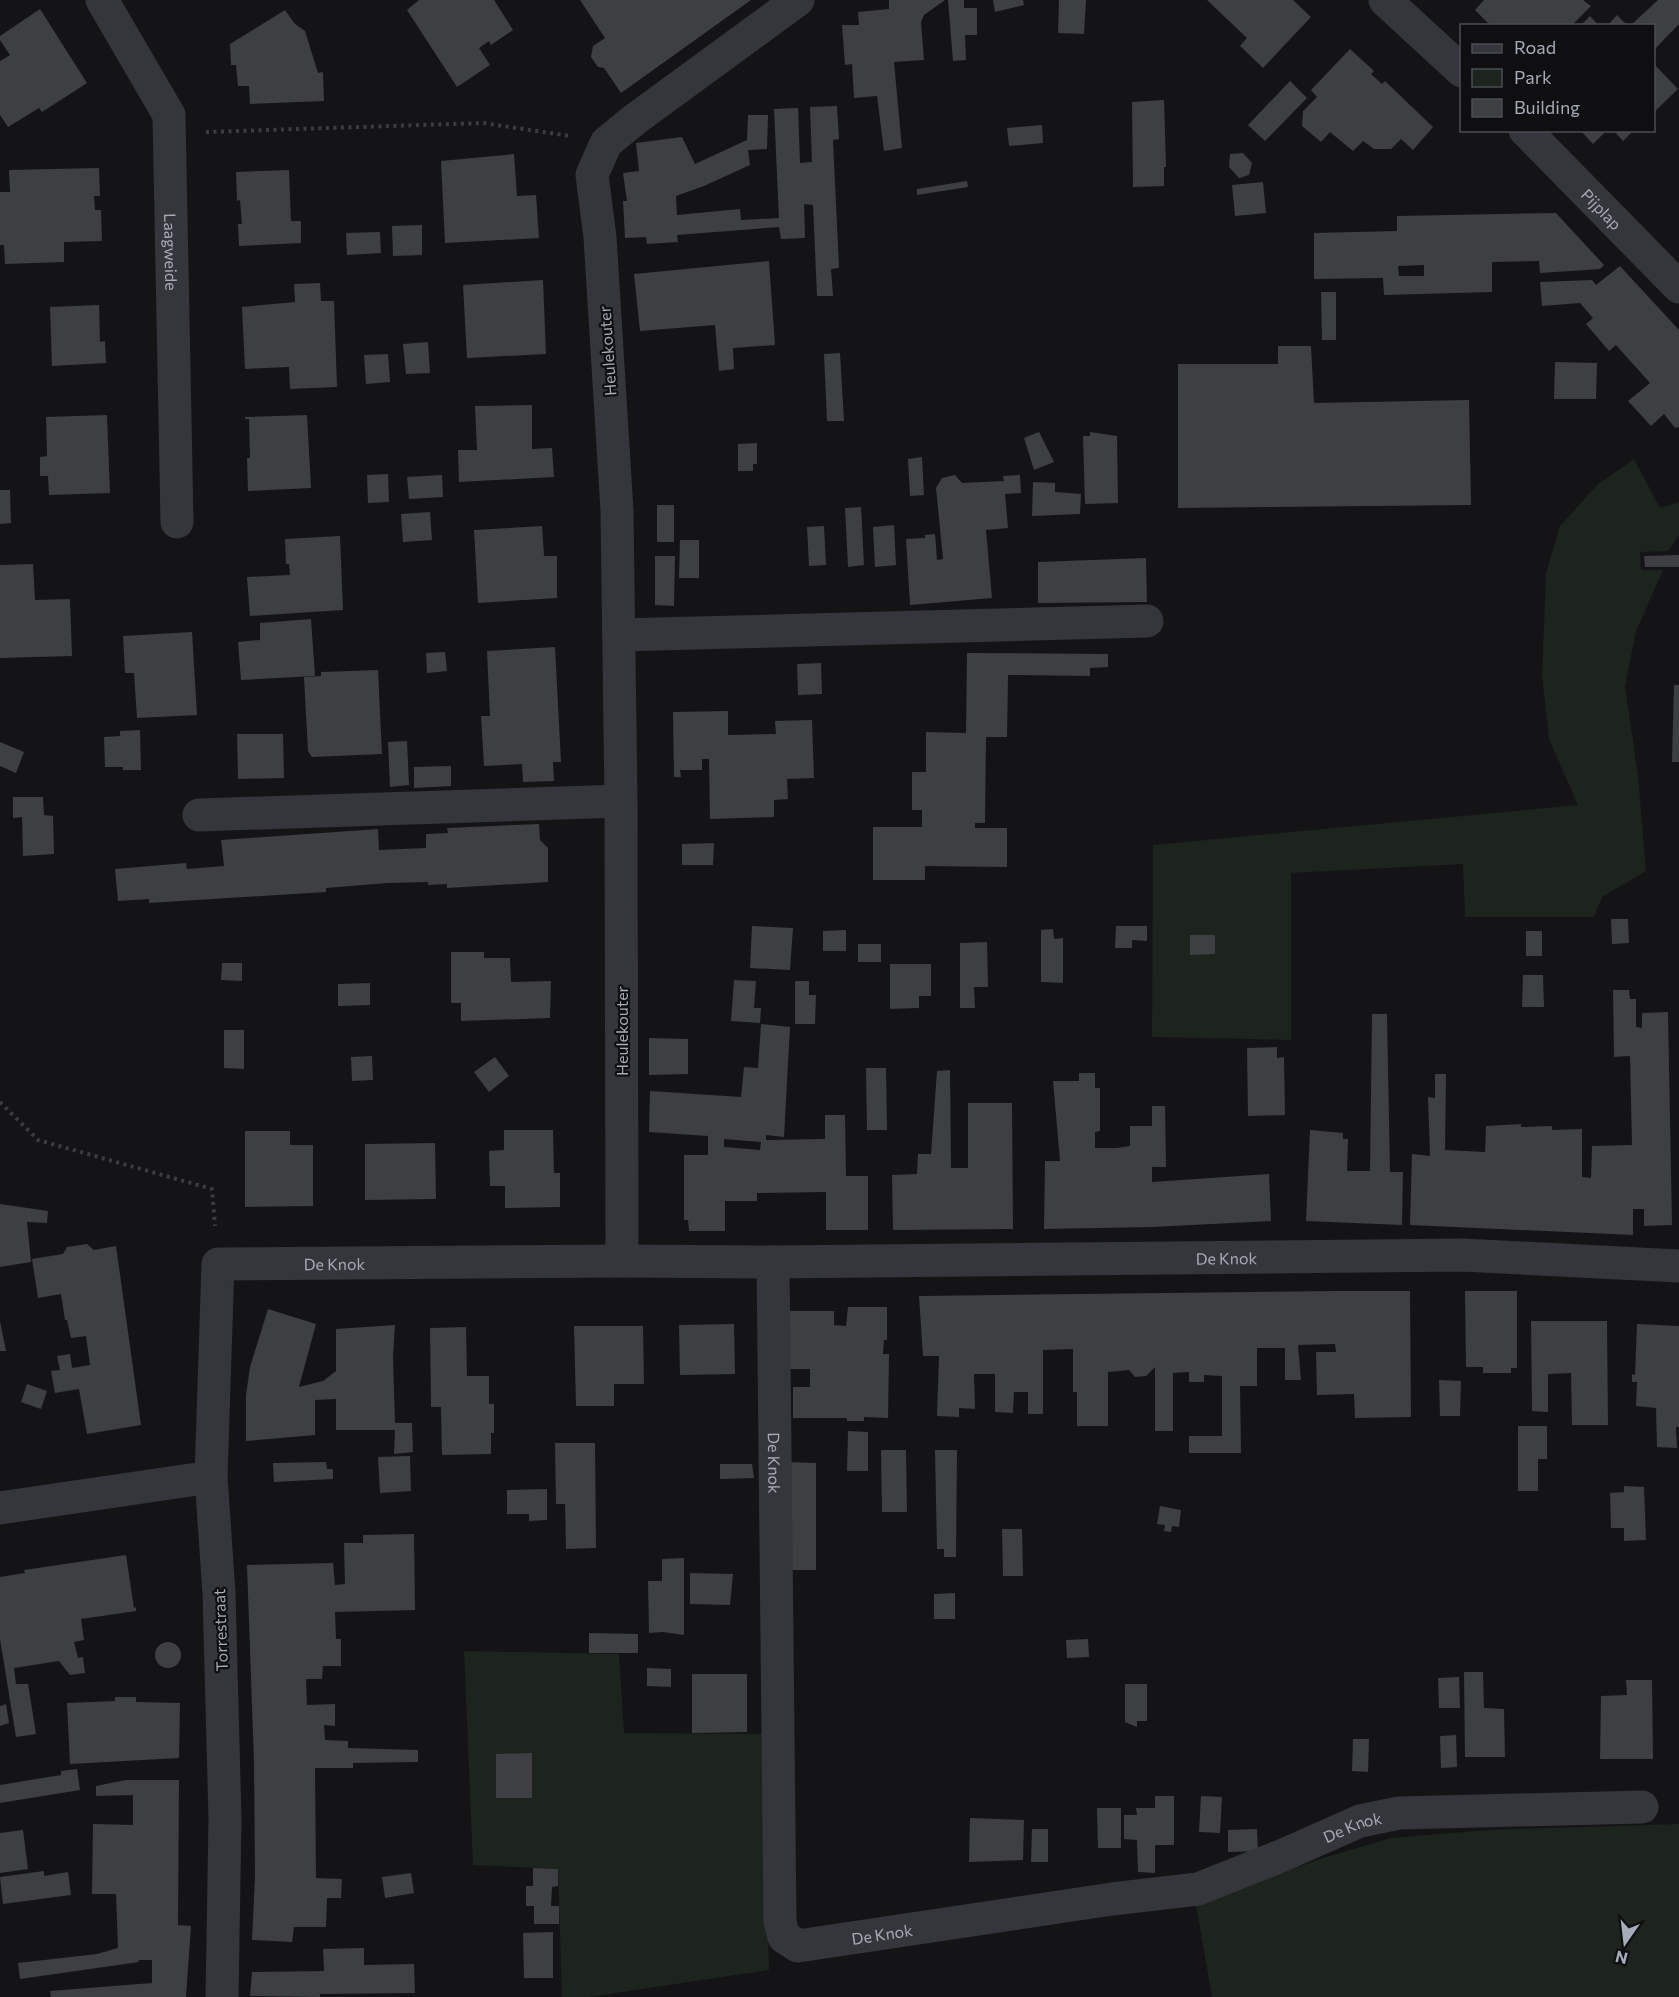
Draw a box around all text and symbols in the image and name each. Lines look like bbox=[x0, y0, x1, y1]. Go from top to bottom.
legend bbox=[1460, 24, 1655, 132]
text: Road bbox=[1514, 36, 1556, 58]
text: Park bbox=[1514, 66, 1552, 88]
text: Building bbox=[1514, 96, 1580, 118]
street label: Pijplap bbox=[1578, 184, 1626, 233]
street label: Laagweide bbox=[161, 213, 182, 291]
street label: Heulekouter bbox=[594, 305, 620, 397]
street label: Heulekouter bbox=[612, 985, 631, 1076]
street label: De Knok bbox=[1196, 1248, 1258, 1267]
street label: De Knok bbox=[304, 1253, 366, 1273]
street label: De Knok bbox=[765, 1432, 785, 1494]
street label: Torrestraat bbox=[209, 1588, 231, 1672]
street label: De Knok bbox=[1320, 1807, 1384, 1846]
north arrow bbox=[1595, 1913, 1655, 1973]
street label: De Knok bbox=[850, 1919, 914, 1947]
text: N bbox=[1613, 1947, 1629, 1969]

